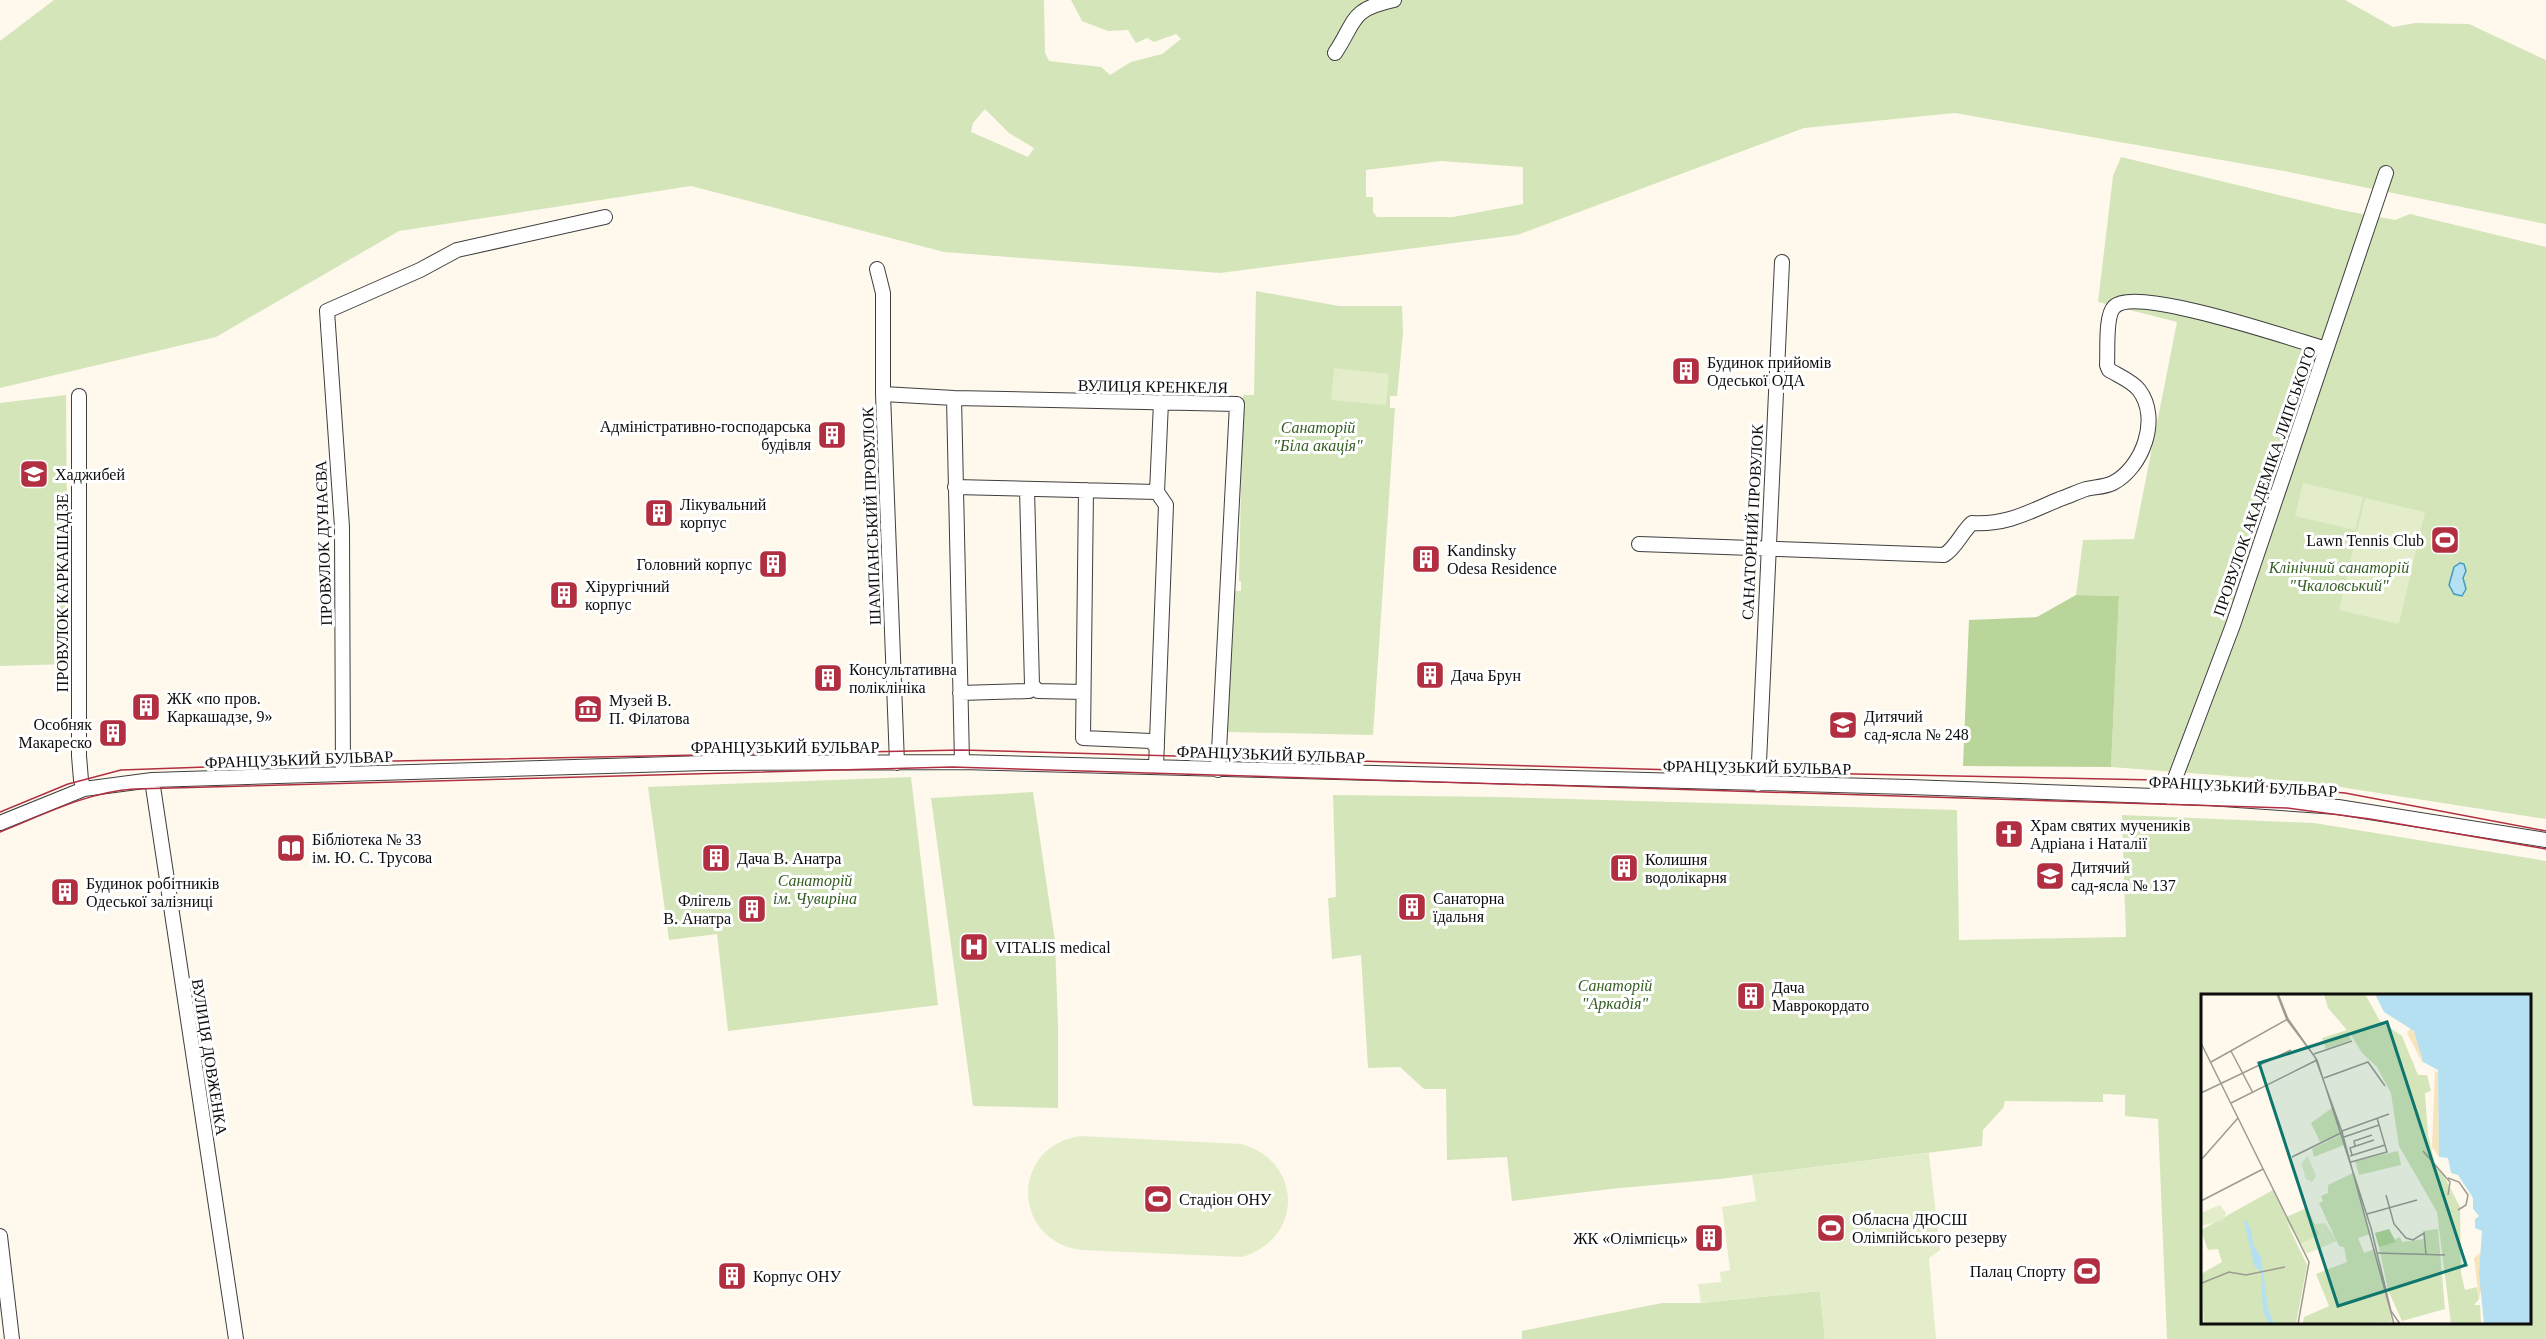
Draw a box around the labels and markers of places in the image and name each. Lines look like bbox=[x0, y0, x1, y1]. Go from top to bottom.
place label: Будинок прийомів Одеської ОДА bbox=[1707, 354, 1832, 390]
building icon: Будинок прийомів Одеської ОДА bbox=[1670, 355, 1702, 387]
place label: Адміністративно-господарська будівля bbox=[600, 418, 812, 454]
building icon: Адміністративно-господарська будівля bbox=[816, 419, 848, 451]
school or university icon: Хаджибей bbox=[18, 458, 50, 490]
place label: Хаджибей bbox=[55, 466, 125, 484]
place label: Лікувальний корпус bbox=[680, 496, 767, 532]
building icon: Лікувальний корпус bbox=[643, 497, 675, 529]
sports icon: Lawn Tennis Club bbox=[2429, 524, 2461, 556]
place label: Lawn Tennis Club bbox=[2306, 532, 2424, 549]
place label: Kandinsky Odesa Residence bbox=[1447, 542, 1557, 577]
building icon: Kandinsky Odesa Residence bbox=[1410, 543, 1442, 575]
building icon: Головний корпус bbox=[757, 548, 789, 580]
place label: Головний корпус bbox=[637, 556, 752, 574]
place label: Хірургічний корпус bbox=[585, 578, 670, 614]
building icon: Хірургічний корпус bbox=[548, 579, 580, 611]
building icon: Дача Брун bbox=[1414, 659, 1446, 691]
place label: Консультативна поліклініка bbox=[849, 661, 957, 696]
building icon: Консультативна поліклініка bbox=[812, 662, 844, 694]
place label: Дача Брун bbox=[1451, 667, 1522, 685]
place label: ЖК «по пров. Каркашадзе, 9» bbox=[167, 690, 272, 726]
building icon: ЖК «по пров. Каркашадзе, 9» bbox=[130, 691, 162, 723]
place label: Музей В. П. Філатова bbox=[609, 692, 690, 727]
museum icon: Музей В. П. Філатова bbox=[572, 693, 604, 725]
place label: Дитячий сад-ясла № 248 bbox=[1864, 708, 1969, 744]
school or university icon: Дитячий сад-ясла № 248 bbox=[1827, 709, 1859, 741]
place label: Особняк Макареско bbox=[18, 716, 92, 752]
building icon: Особняк Макареско bbox=[97, 717, 129, 749]
place label: Храм святих мучеників Адріана і Наталії bbox=[2030, 817, 2191, 853]
church icon: Храм святих мучеників Адріана і Наталії bbox=[1993, 818, 2025, 850]
place label: Бібліотека № 33 ім. Ю. С. Трусова bbox=[312, 831, 432, 867]
library icon: Бібліотека № 33 ім. Ю. С. Трусова bbox=[275, 832, 307, 864]
building icon: Дача В. Анатра bbox=[700, 842, 732, 874]
place label: Дача В. Анатра bbox=[737, 850, 841, 868]
place label: Колишня водолікарня bbox=[1645, 851, 1728, 887]
building icon: Колишня водолікарня bbox=[1608, 852, 1640, 884]
place label: Дитячий сад-ясла № 137 bbox=[2071, 859, 2176, 895]
school or university icon: Дитячий сад-ясла № 137 bbox=[2034, 860, 2066, 892]
place label: Будинок робітників Одеської залізниці bbox=[86, 875, 220, 911]
building icon: Будинок робітників Одеської залізниці bbox=[49, 876, 81, 908]
place label: Санаторна їдальня bbox=[1433, 890, 1504, 926]
building icon: Санаторна їдальня bbox=[1396, 891, 1428, 923]
place label: Флігель В. Анатра bbox=[663, 892, 731, 928]
building icon: Флігель В. Анатра bbox=[736, 893, 768, 925]
hospital icon: VITALIS medical bbox=[958, 931, 990, 963]
place label: VITALIS medical bbox=[995, 939, 1111, 956]
place label: Дача Маврокордато bbox=[1772, 979, 1869, 1015]
building icon: Дача Маврокордато bbox=[1735, 980, 1767, 1012]
sports icon: Стадіон ОНУ bbox=[1142, 1183, 1174, 1215]
place label: Стадіон ОНУ bbox=[1179, 1191, 1272, 1209]
place label: Обласна ДЮСШ Олімпійського резерву bbox=[1852, 1211, 2007, 1247]
sports icon: Обласна ДЮСШ Олімпійського резерву bbox=[1815, 1212, 1847, 1244]
building icon: ЖК «Олімпієць» bbox=[1693, 1222, 1725, 1254]
place label: ЖК «Олімпієць» bbox=[1573, 1230, 1688, 1248]
sports icon: Палац Спорту bbox=[2071, 1255, 2103, 1287]
building icon: Корпус ОНУ bbox=[716, 1260, 748, 1292]
place label: Палац Спорту bbox=[1970, 1263, 2066, 1281]
place label: Корпус ОНУ bbox=[753, 1268, 842, 1286]

